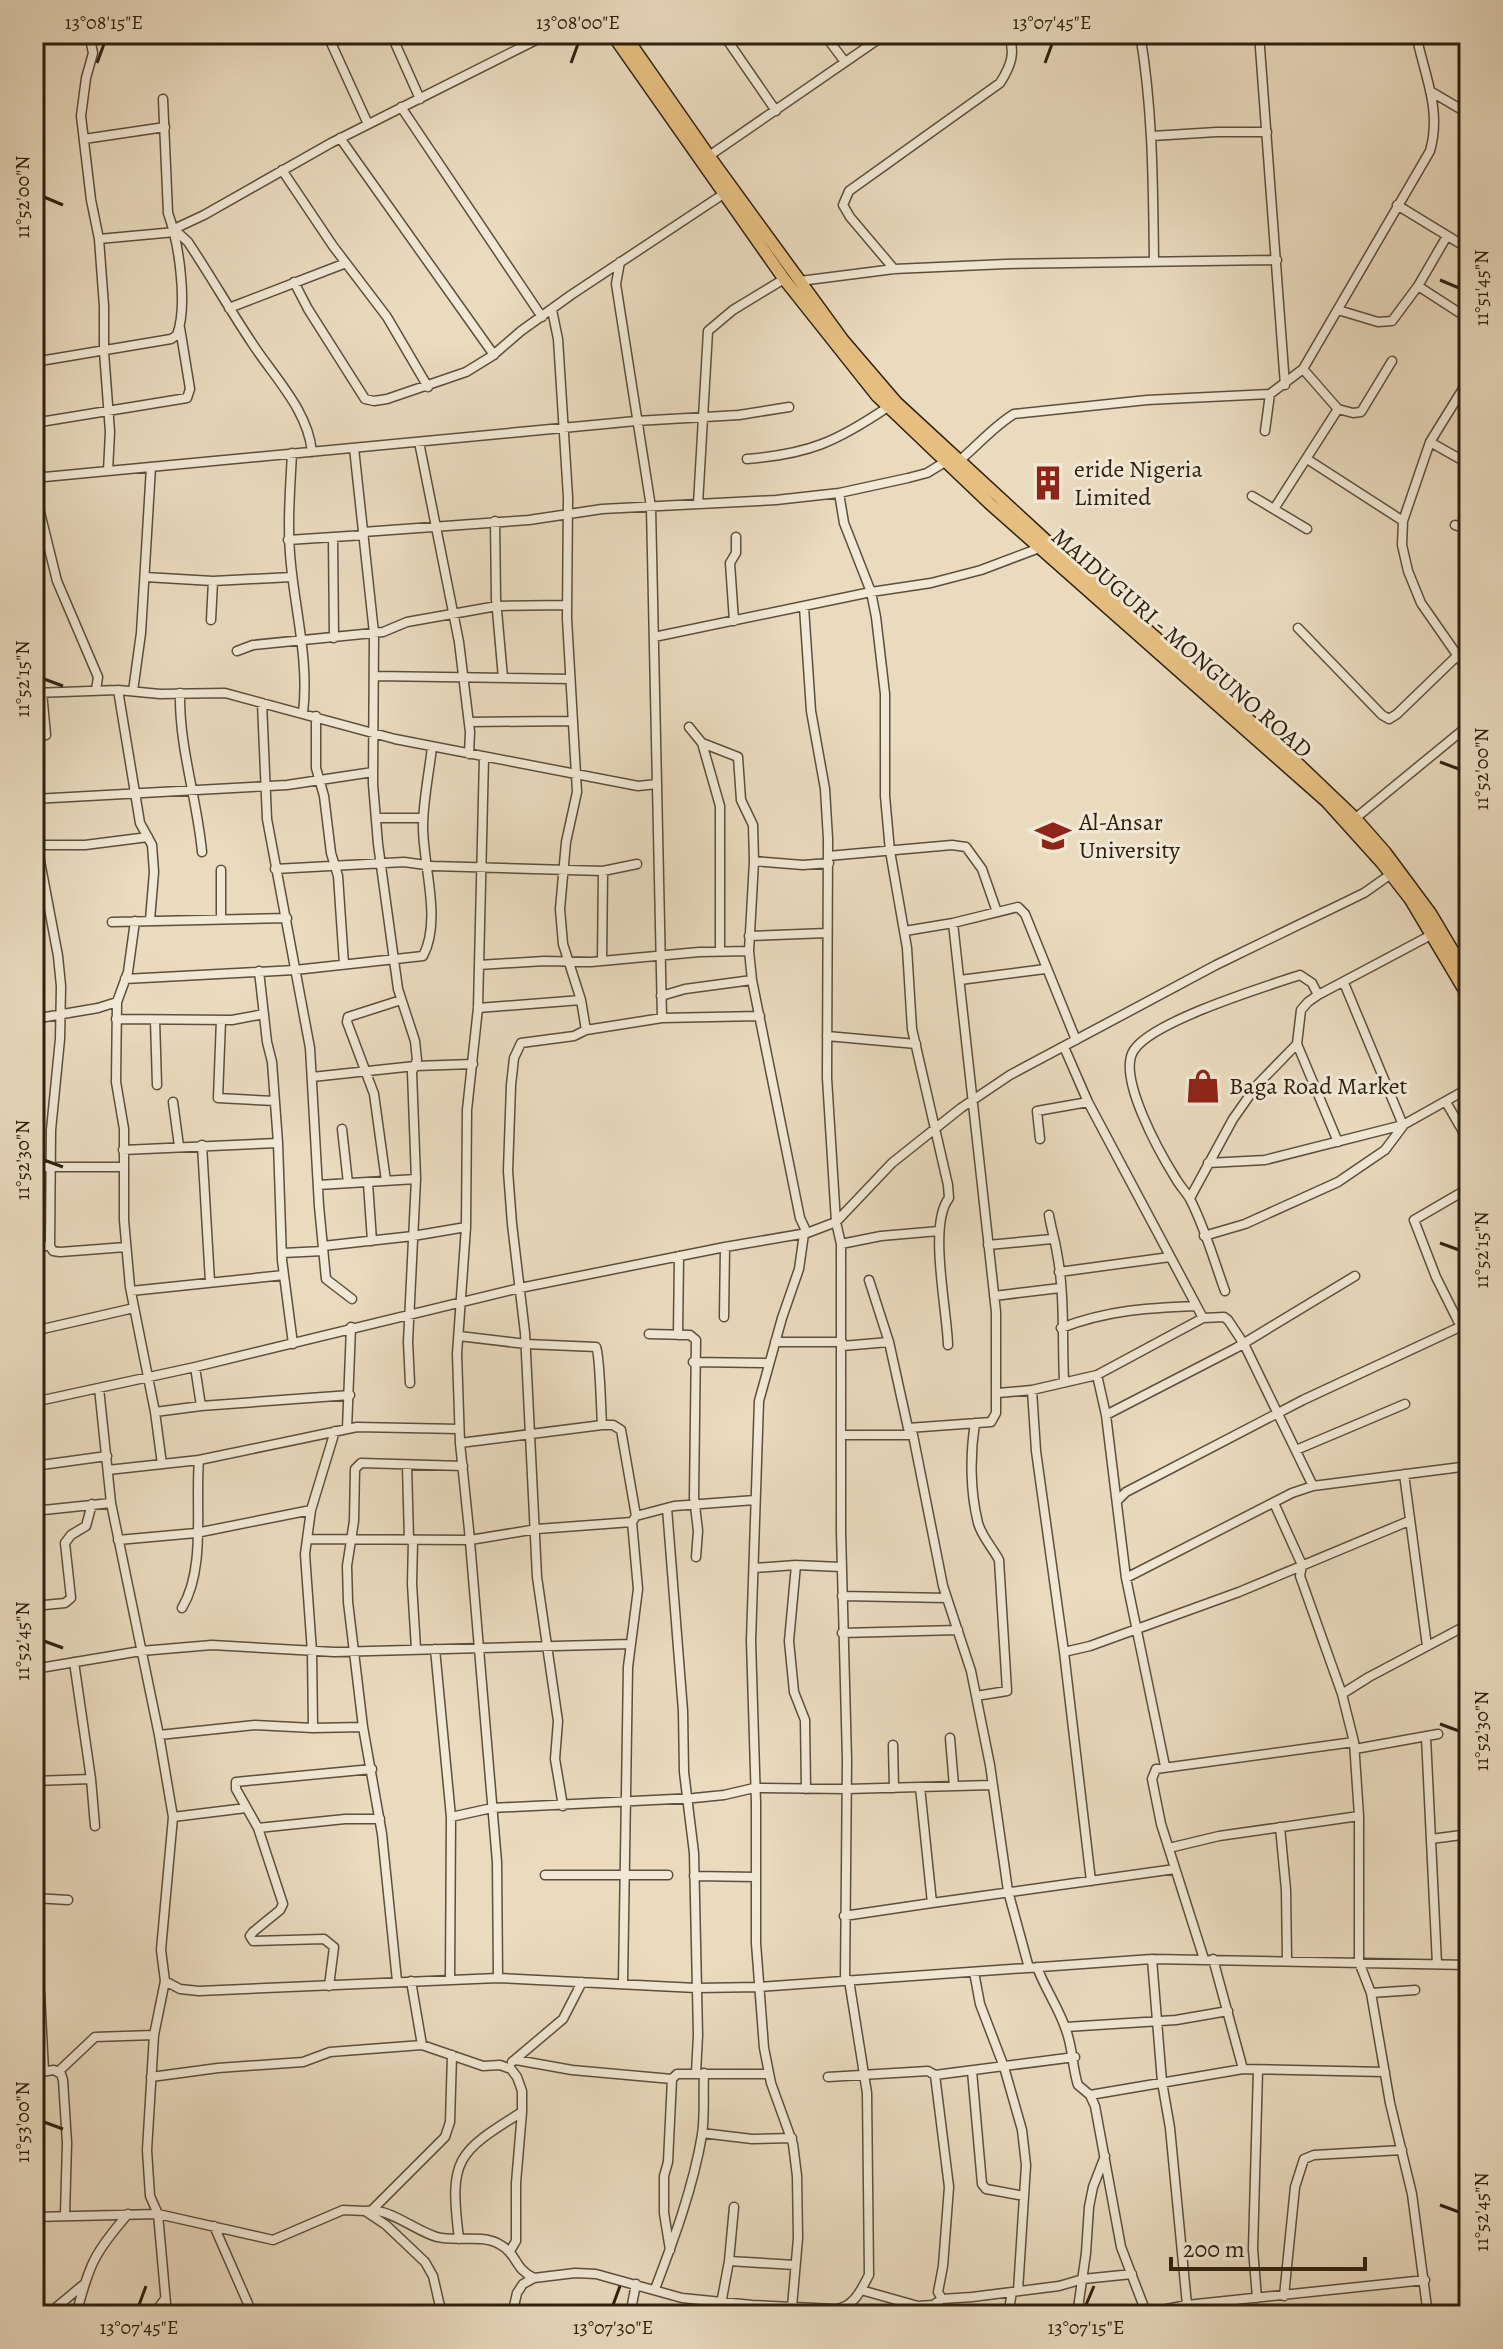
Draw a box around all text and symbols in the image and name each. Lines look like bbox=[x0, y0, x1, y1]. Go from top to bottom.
text: 13°08'15"E bbox=[65, 9, 143, 36]
text: 13°08'00"E bbox=[536, 9, 620, 36]
text: 13°07'45"E bbox=[1012, 9, 1092, 36]
text: 11°52'00"N bbox=[9, 156, 36, 239]
text: 11°51'45"N bbox=[1468, 250, 1495, 326]
place label: eride Nigeria Limited bbox=[1074, 453, 1204, 513]
building icon: eride Nigeria Limited bbox=[1029, 464, 1067, 502]
street label: MAIDUGURI - MONGUNO ROAD bbox=[1045, 521, 1319, 765]
text: 11°52'15"N bbox=[9, 640, 36, 718]
text: 11°52'00"N bbox=[1468, 728, 1495, 811]
place label: Al-Ansar University bbox=[1078, 806, 1180, 866]
school or university icon: Al-Ansar University bbox=[1034, 817, 1072, 855]
shop icon: Baga Road Market bbox=[1184, 1067, 1222, 1105]
place label: Baga Road Market bbox=[1229, 1070, 1408, 1102]
text: 11°52'30"N bbox=[9, 1120, 36, 1200]
text: 11°52'15"N bbox=[1468, 1211, 1495, 1289]
text: 11°52'45"N bbox=[9, 1601, 36, 1681]
text: 11°52'30"N bbox=[1468, 1691, 1495, 1771]
text: 11°53'00"N bbox=[9, 2081, 36, 2163]
text: 11°52'45"N bbox=[1468, 2172, 1495, 2252]
scale bar bbox=[1171, 2221, 1365, 2271]
text: 200 m bbox=[1183, 2233, 1245, 2265]
text: 13°07'45"E bbox=[99, 2314, 179, 2341]
text: 13°07'30"E bbox=[573, 2314, 653, 2341]
text: 13°07'15"E bbox=[1048, 2314, 1125, 2341]

